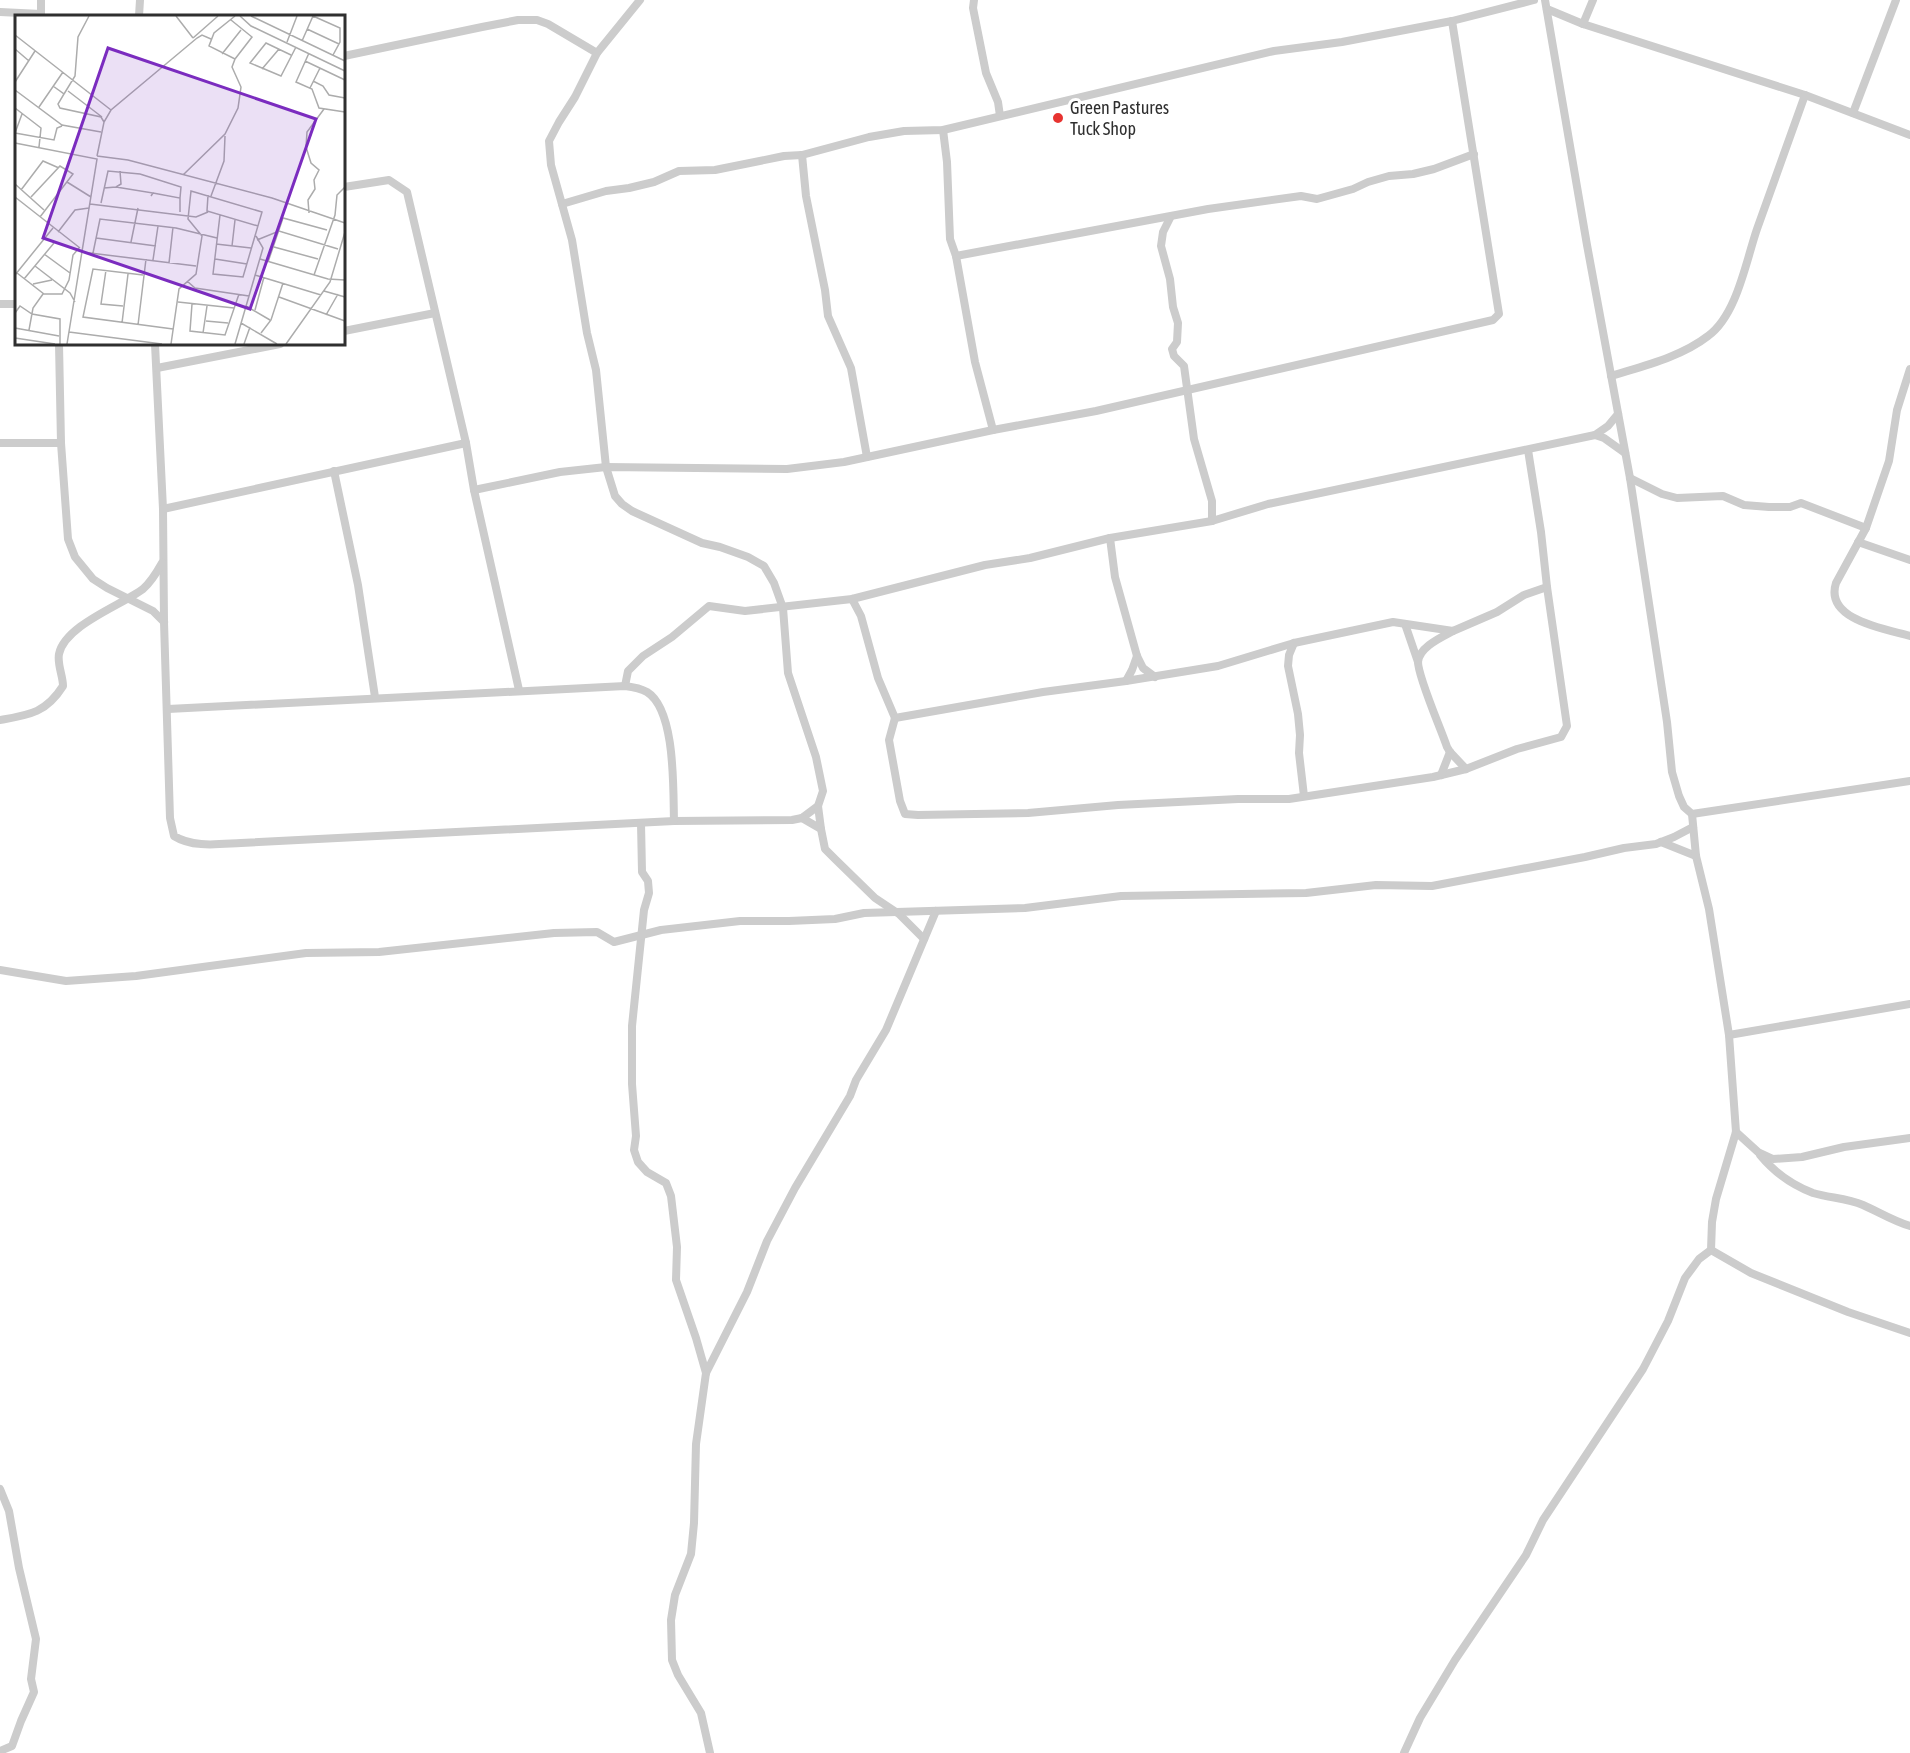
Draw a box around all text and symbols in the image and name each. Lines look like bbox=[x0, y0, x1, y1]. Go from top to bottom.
inset map bbox=[15, 15, 345, 345]
place label: Green Pastures Tuck Shop bbox=[1070, 97, 1169, 139]
marker: Green Pastures Tuck Shop bbox=[1051, 111, 1065, 125]

